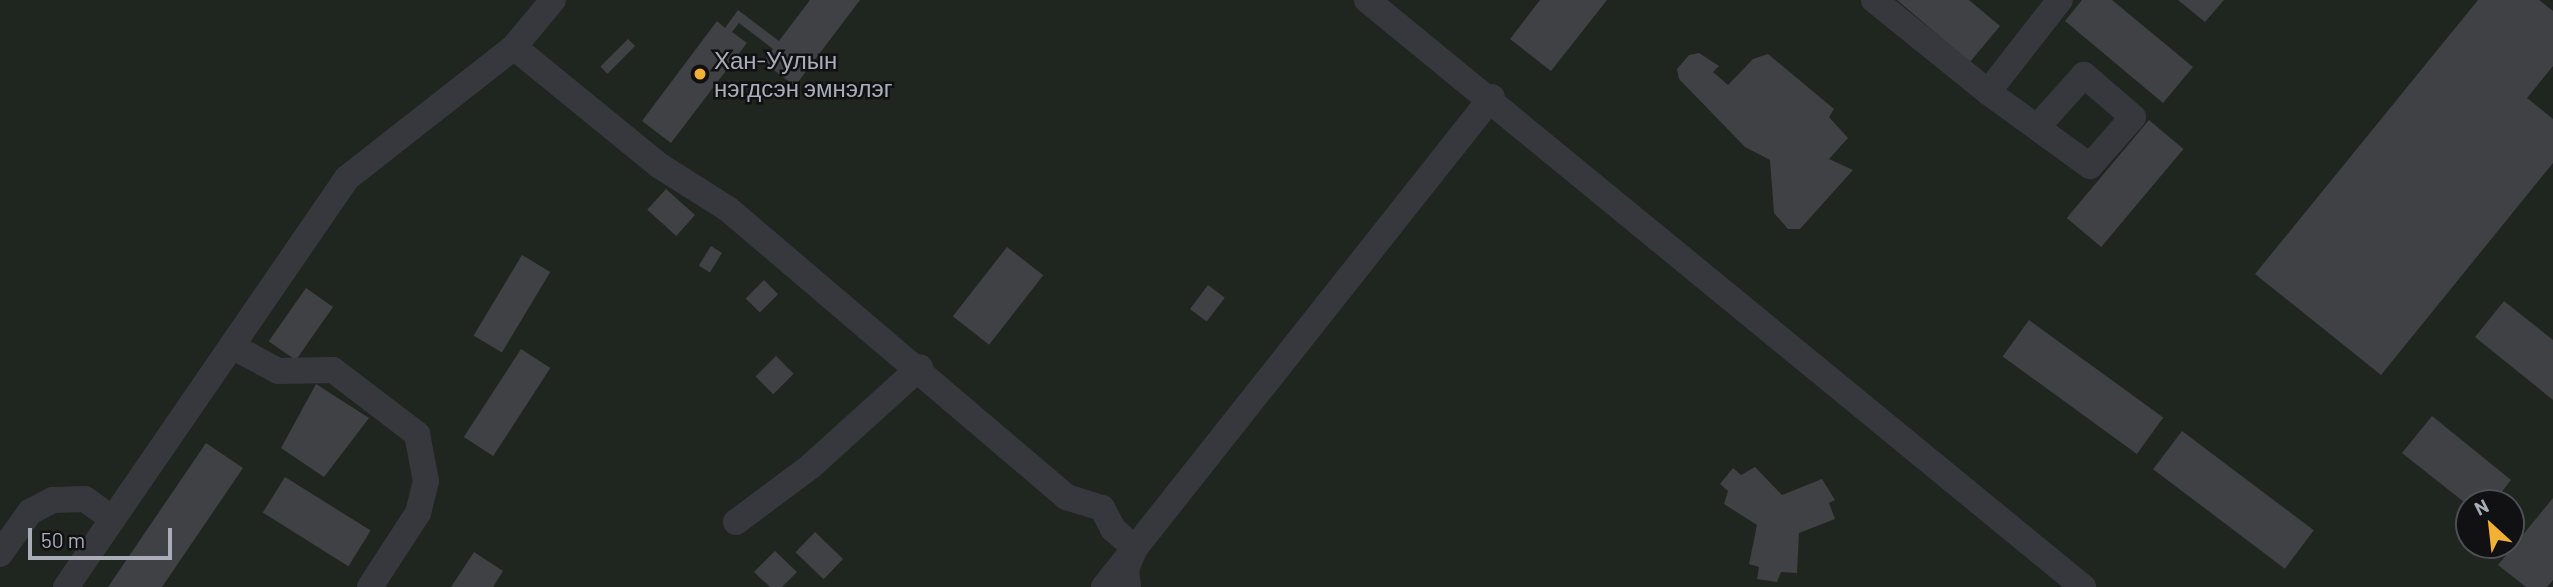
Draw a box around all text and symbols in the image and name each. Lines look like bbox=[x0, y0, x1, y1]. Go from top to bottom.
place label: Хан-Уулын нэгдсэн эмнэлэг bbox=[714, 46, 892, 102]
marker: Хан-Уулын нэгдсэн эмнэлэг bbox=[692, 66, 708, 82]
north arrow bbox=[2455, 489, 2525, 559]
text: N bbox=[2470, 494, 2492, 520]
scale bar bbox=[32, 514, 175, 558]
text: 50 m bbox=[41, 527, 85, 552]

